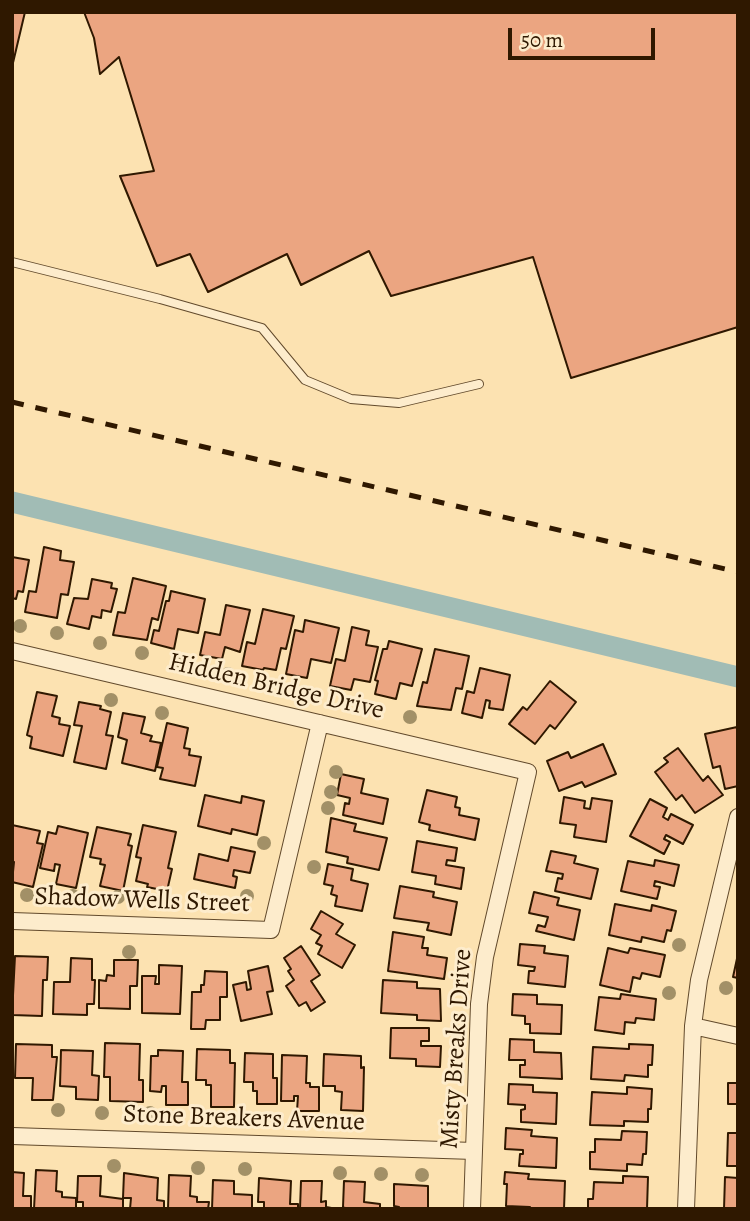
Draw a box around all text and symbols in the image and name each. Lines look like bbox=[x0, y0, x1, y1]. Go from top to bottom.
scale bar bbox=[512, 14, 659, 58]
text: 50 m bbox=[521, 26, 563, 54]
street label: Hidden Bridge Drive bbox=[165, 647, 387, 727]
street label: Shadow Wells Street bbox=[34, 882, 250, 920]
street label: Misty Breaks Drive bbox=[434, 948, 480, 1150]
street label: Stone Breakers Avenue bbox=[122, 1099, 366, 1139]

